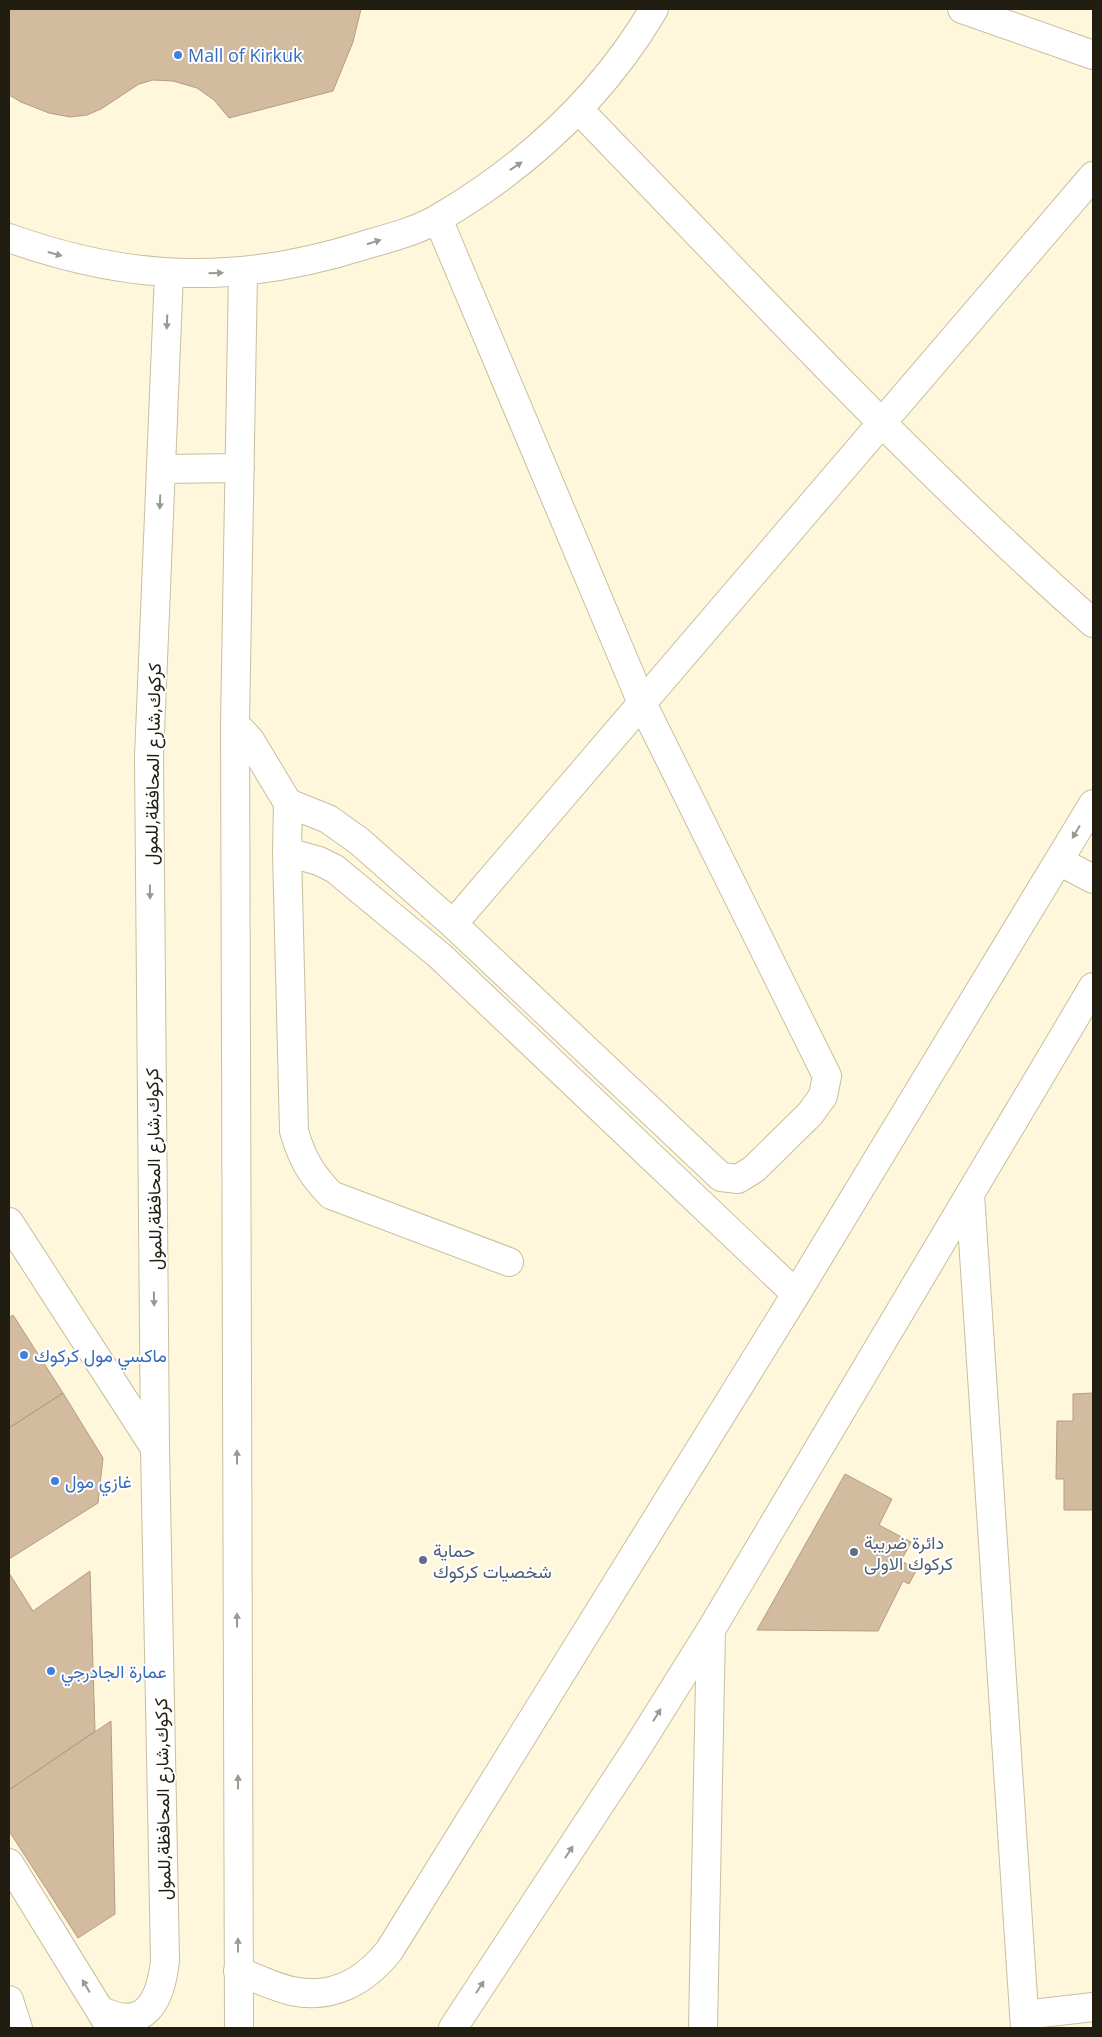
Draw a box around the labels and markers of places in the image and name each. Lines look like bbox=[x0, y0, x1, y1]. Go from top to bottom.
place label: Mall of Kirkuk bbox=[188, 43, 303, 67]
marker: Mall of Kirkuk bbox=[172, 49, 184, 61]
place label: ماكسي مول كركوك bbox=[34, 1343, 167, 1371]
marker: ماكسي مول كركوك bbox=[18, 1349, 30, 1361]
place label: غازي مول bbox=[65, 1469, 132, 1497]
marker: غازي مول bbox=[49, 1475, 61, 1487]
place label: دائرة ضريبة كركوك الاولى bbox=[864, 1530, 953, 1575]
place label: حماية شخصيات كركوك bbox=[433, 1538, 552, 1583]
marker: دائرة ضريبة كركوك الاولى bbox=[848, 1546, 860, 1558]
marker: حماية شخصيات كركوك bbox=[417, 1554, 429, 1566]
place label: عمارة الجادرجي bbox=[61, 1659, 167, 1687]
marker: عمارة الجادرجي bbox=[45, 1665, 57, 1677]

